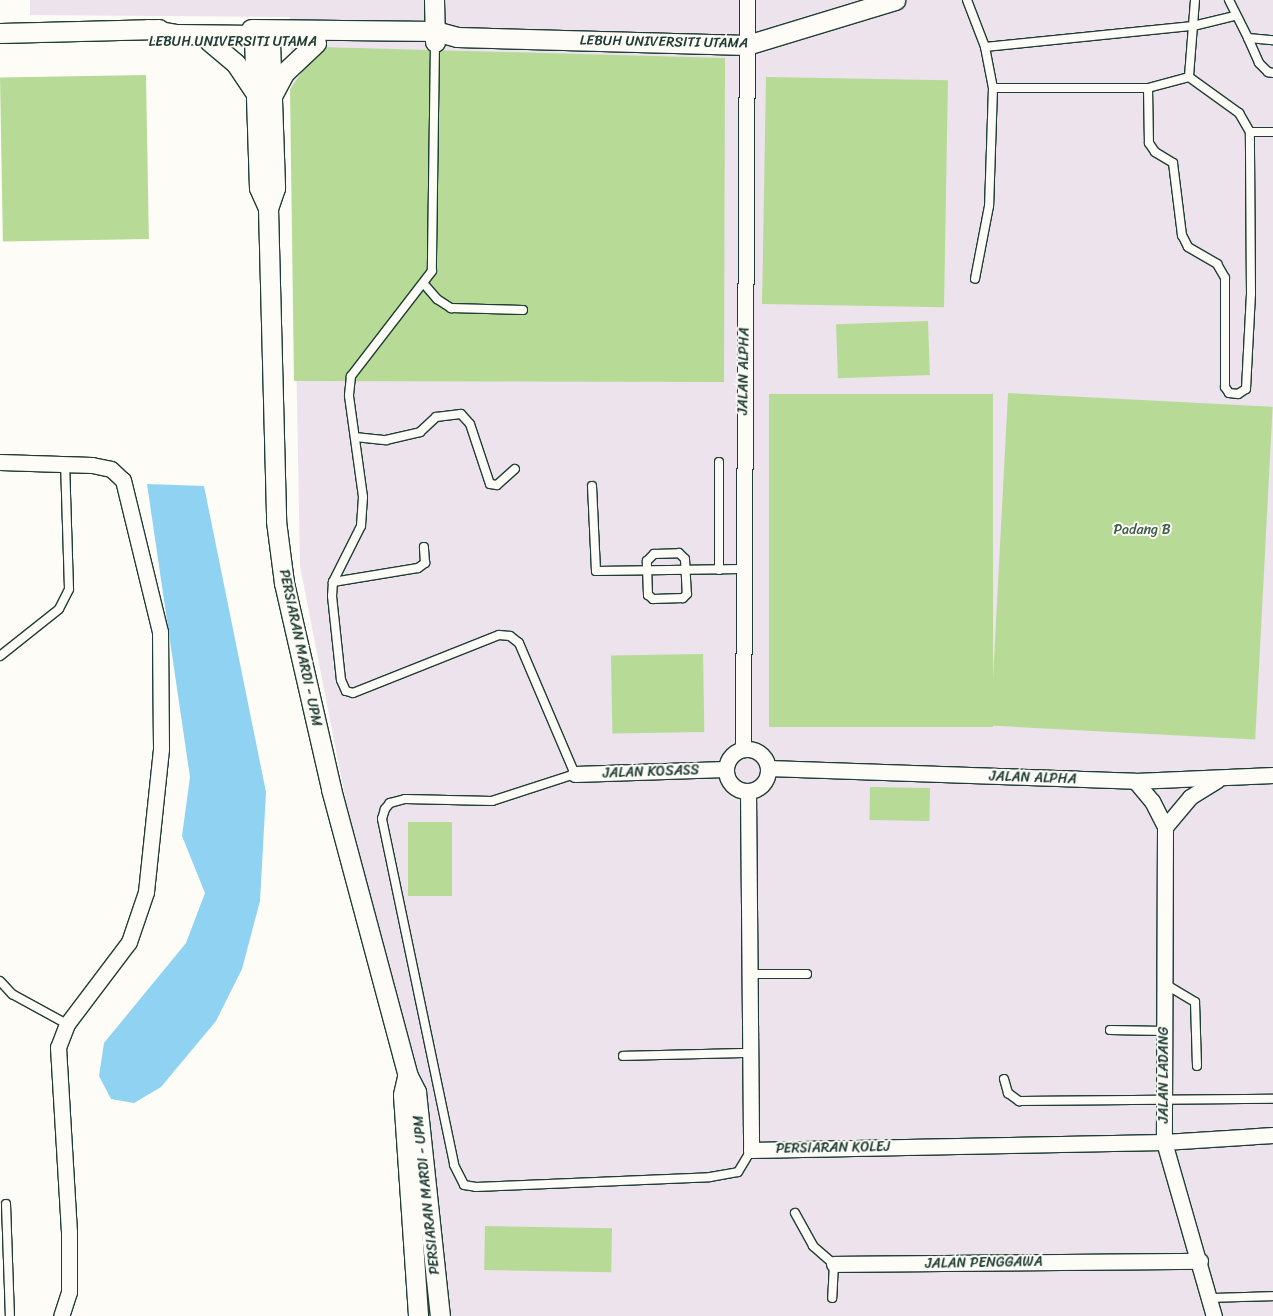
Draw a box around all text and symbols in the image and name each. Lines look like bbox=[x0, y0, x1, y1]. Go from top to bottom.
street label: LEBUH UNIVERSITI UTAMA bbox=[579, 32, 749, 52]
street label: LEBUH UNIVERSITI UTAMA bbox=[149, 34, 317, 50]
street label: JALAN ALPHA bbox=[735, 327, 753, 415]
park label: Padang B bbox=[1113, 522, 1171, 538]
street label: PERSIARAN MARDI - UPM bbox=[275, 567, 325, 729]
street label: JALAN KOSASS bbox=[602, 762, 700, 782]
street label: JALAN ALPHA bbox=[989, 768, 1077, 788]
street label: JALAN LADANG bbox=[1156, 1027, 1172, 1123]
street label: PERSIARAN MARDI - UPM bbox=[410, 1114, 444, 1276]
street label: PERSIARAN KOLEJ bbox=[776, 1139, 890, 1157]
street label: JALAN PENGGAWA bbox=[925, 1254, 1043, 1272]

